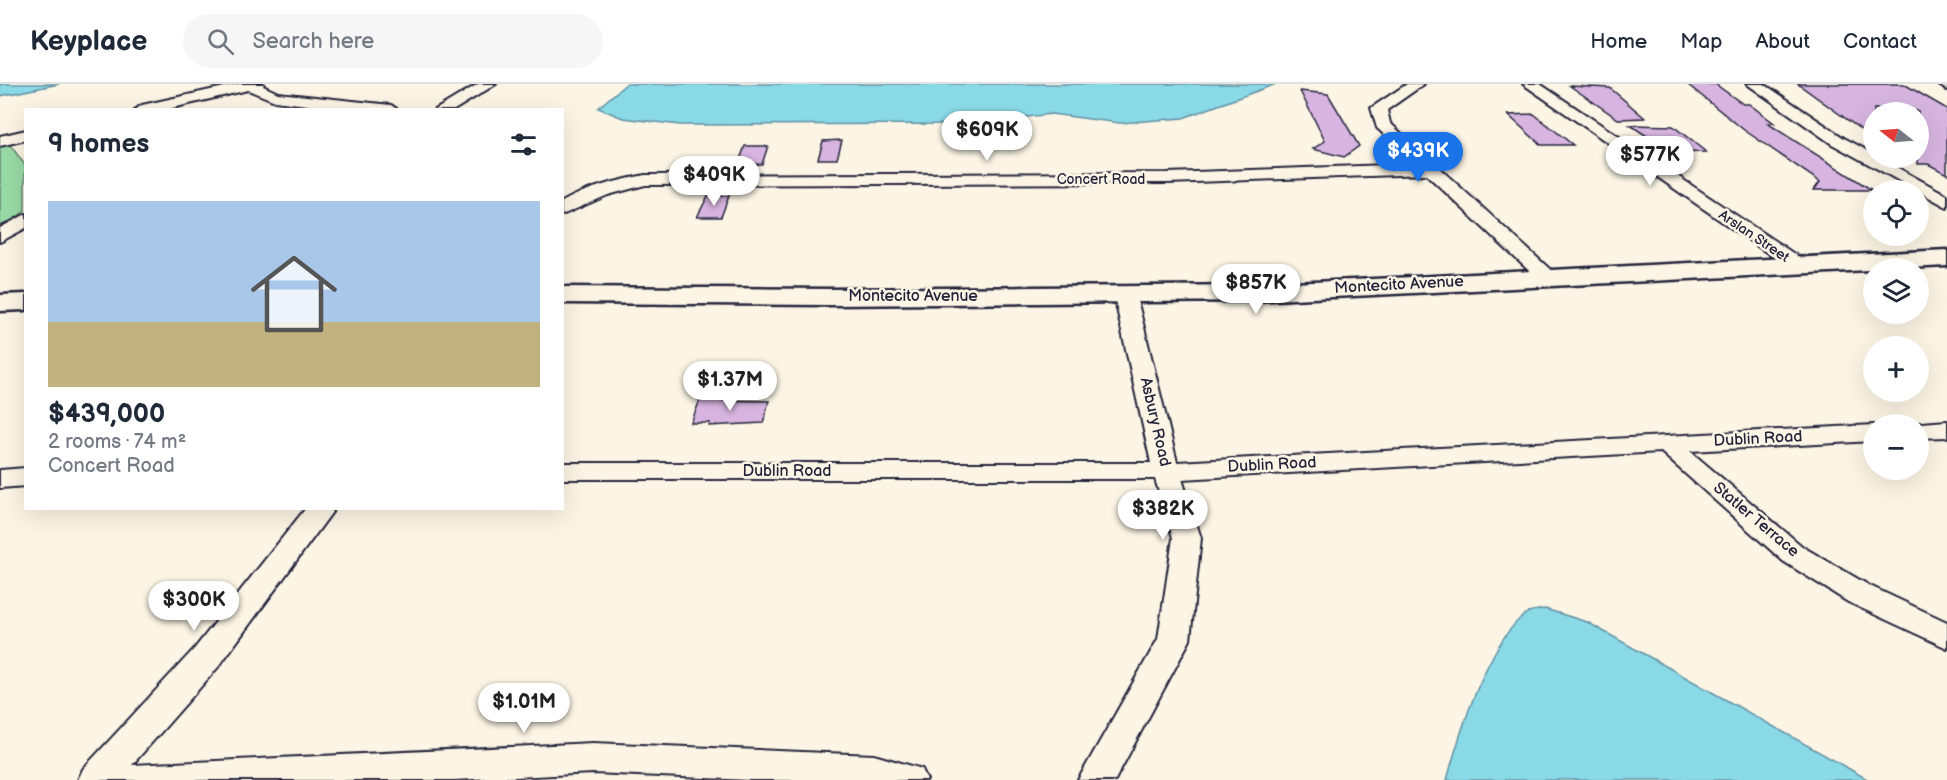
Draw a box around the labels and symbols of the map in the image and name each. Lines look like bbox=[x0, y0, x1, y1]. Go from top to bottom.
north arrow bbox=[1863, 102, 1929, 168]
pin: $609K bbox=[945, 111, 1029, 162]
pin: $439K bbox=[1376, 132, 1460, 183]
pin: $577K bbox=[1608, 136, 1692, 187]
pin: $409K bbox=[672, 156, 756, 207]
street label: Concert Road bbox=[1057, 171, 1145, 188]
street label: Arslan Street bbox=[1716, 206, 1793, 266]
pin: $857K bbox=[1214, 264, 1298, 315]
street label: Montecito Avenue bbox=[1334, 272, 1465, 298]
street label: Montecito Avenue bbox=[848, 287, 978, 306]
pin: $1.37M bbox=[681, 361, 779, 412]
street label: Asbury Road bbox=[1136, 376, 1174, 468]
street label: Dublin Road bbox=[1713, 427, 1803, 451]
street label: Dublin Road bbox=[1227, 453, 1317, 477]
street label: Dublin Road bbox=[743, 462, 831, 481]
street label: Statler Terrace bbox=[1709, 479, 1803, 562]
pin: $382K bbox=[1121, 490, 1205, 541]
pin: $300K bbox=[152, 581, 236, 632]
pin: $1.01M bbox=[475, 683, 573, 734]

